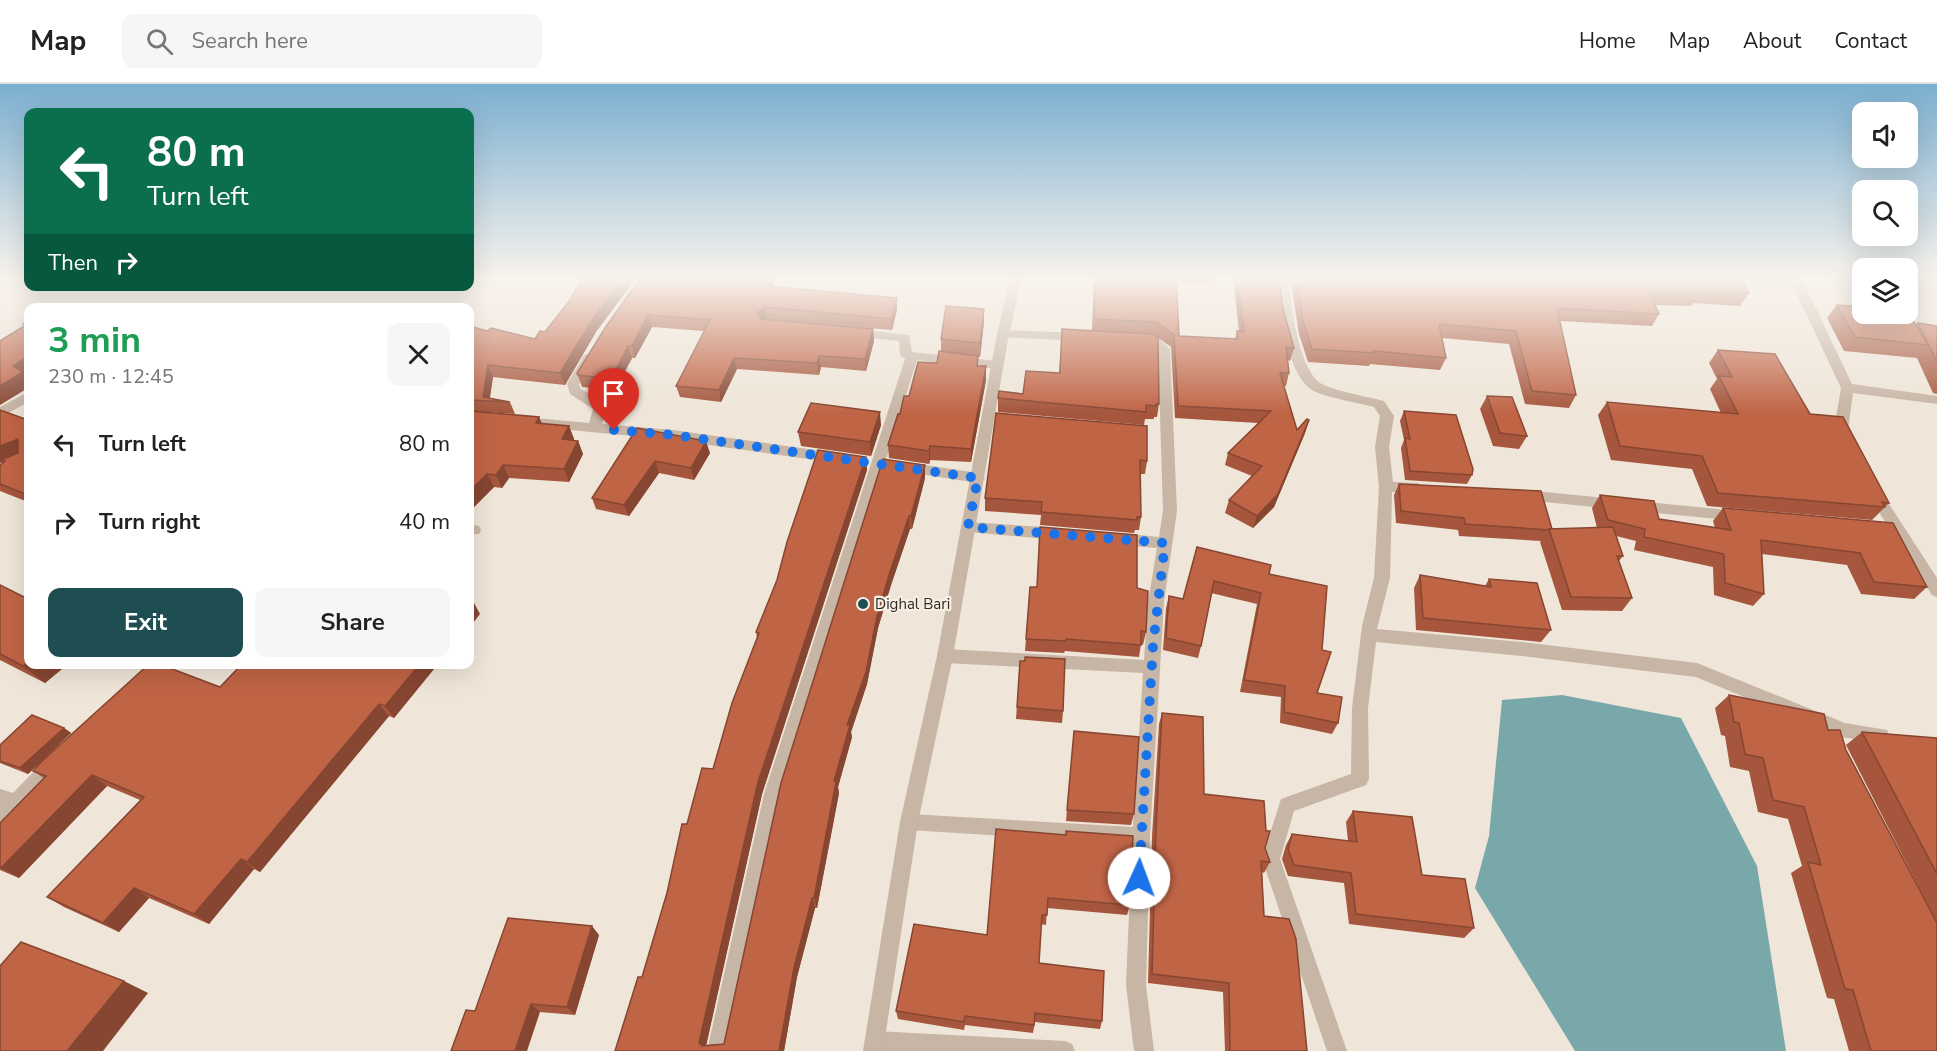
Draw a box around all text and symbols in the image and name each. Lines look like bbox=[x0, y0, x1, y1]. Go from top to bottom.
search box bbox=[122, 14, 542, 68]
text: Map bbox=[30, 22, 86, 60]
icon: search bbox=[143, 25, 176, 58]
text: Search here bbox=[191, 26, 308, 56]
text: Home bbox=[1579, 27, 1636, 55]
text: Map bbox=[1669, 27, 1710, 55]
text: About bbox=[1743, 27, 1801, 55]
text: Contact bbox=[1834, 27, 1907, 55]
map controls bbox=[1852, 102, 1918, 324]
button: sound bbox=[1852, 102, 1918, 168]
text: 80 m bbox=[147, 124, 246, 181]
icon: left bbox=[48, 132, 126, 210]
text: Turn left bbox=[147, 178, 248, 215]
button: search bbox=[1852, 180, 1918, 246]
icon: right bbox=[110, 246, 143, 279]
text: Then bbox=[48, 248, 98, 278]
button: layers bbox=[1852, 258, 1918, 324]
text: 3 min bbox=[48, 316, 141, 365]
button: close bbox=[387, 323, 450, 386]
text: 230 m · 12:45 bbox=[48, 363, 174, 390]
pin bbox=[588, 368, 639, 430]
icon: arrive bbox=[597, 377, 630, 410]
icon: left bbox=[48, 428, 81, 461]
text: Turn left bbox=[99, 429, 186, 459]
text: 80 m bbox=[399, 429, 450, 459]
icon: right bbox=[48, 506, 81, 539]
text: Turn right bbox=[99, 507, 200, 537]
text: 40 m bbox=[399, 507, 450, 537]
button: Exit bbox=[48, 588, 243, 657]
button: Share bbox=[255, 588, 450, 657]
place label: Dighal Bari bbox=[875, 594, 950, 614]
marker: Dighal Bari bbox=[856, 597, 870, 611]
position arrow bbox=[1107, 846, 1171, 910]

